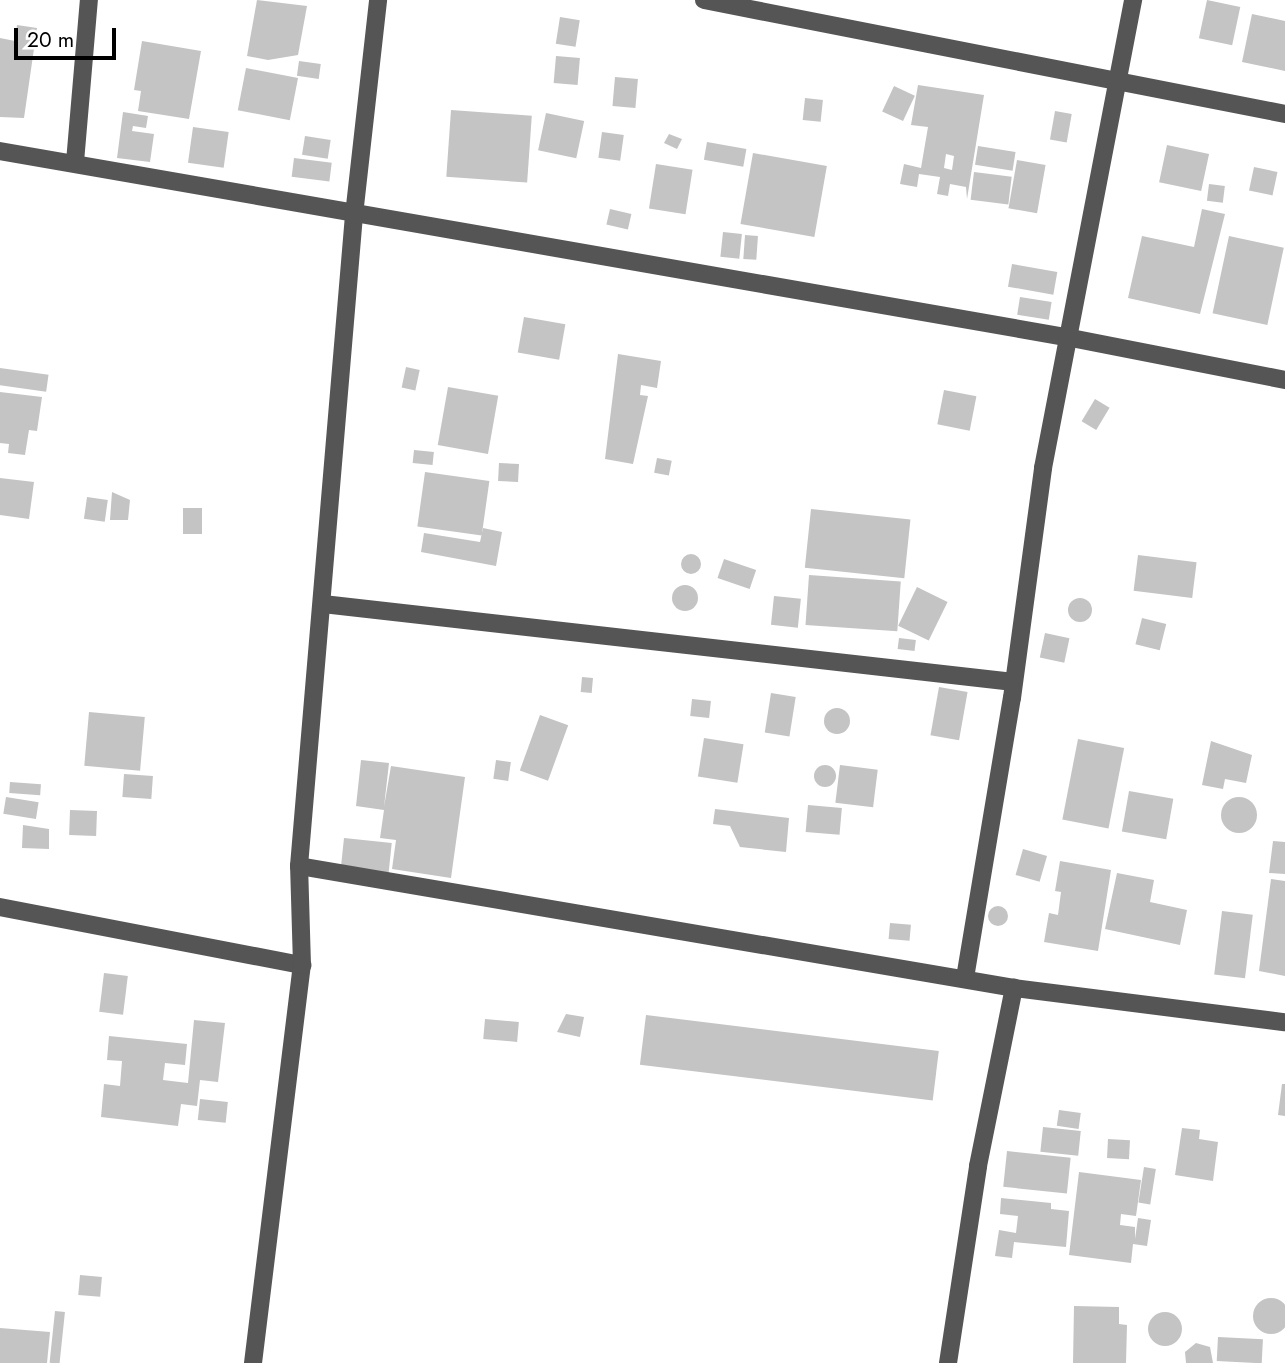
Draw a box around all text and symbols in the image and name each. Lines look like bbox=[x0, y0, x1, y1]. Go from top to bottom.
scale bar bbox=[18, 14, 119, 58]
text: 20 m bbox=[27, 25, 74, 55]

